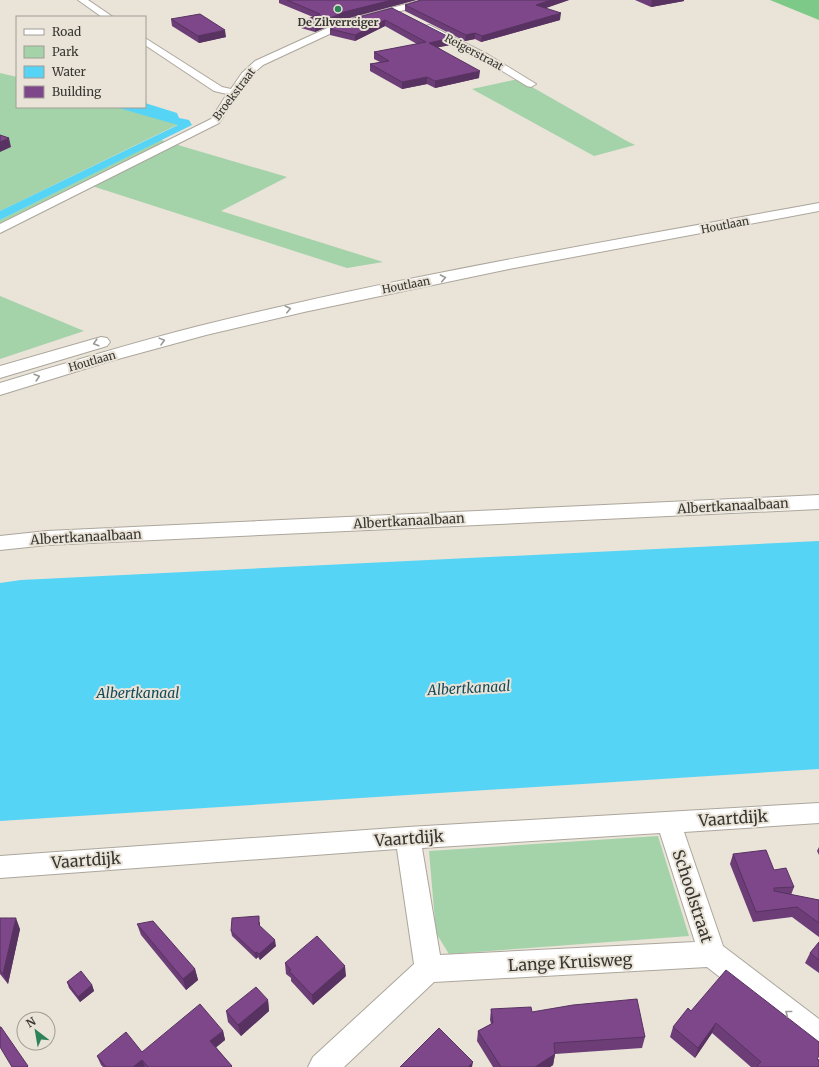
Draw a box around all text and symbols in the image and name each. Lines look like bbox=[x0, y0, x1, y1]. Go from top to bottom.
marker: De Zilverreiger bbox=[333, 4, 343, 14]
place label: De Zilverreiger bbox=[297, 15, 379, 29]
legend bbox=[16, 16, 146, 108]
text: Road bbox=[52, 24, 81, 39]
street label: Reigerstraat bbox=[442, 31, 506, 74]
text: Park bbox=[52, 44, 79, 59]
text: Water bbox=[51, 64, 87, 79]
street label: Broekstraat bbox=[210, 64, 259, 123]
text: Building bbox=[52, 84, 102, 99]
street label: Houtlaan bbox=[700, 213, 751, 237]
street label: Houtlaan bbox=[381, 273, 432, 297]
one-way arrow bbox=[440, 274, 446, 283]
one-way arrow bbox=[285, 306, 291, 314]
one-way arrow bbox=[158, 337, 165, 346]
one-way arrow bbox=[93, 338, 100, 347]
street label: Houtlaan bbox=[67, 347, 118, 374]
one-way arrow bbox=[33, 373, 40, 382]
street label: Albertkanaalbaan bbox=[676, 495, 790, 517]
street label: Albertkanaalbaan bbox=[352, 510, 466, 532]
street label: Albertkanaalbaan bbox=[29, 526, 143, 548]
water label: Albertkanaal bbox=[426, 677, 511, 699]
water label: Albertkanaal bbox=[96, 684, 179, 702]
street label: Vaartdijk bbox=[697, 806, 769, 830]
street label: Vaartdijk bbox=[373, 826, 445, 850]
street label: Schoolstraat bbox=[669, 847, 718, 946]
street label: Vaartdijk bbox=[50, 848, 122, 872]
street label: Lange Kruisweg bbox=[507, 949, 633, 975]
north arrow bbox=[16, 1011, 56, 1051]
one-way arrow bbox=[786, 1011, 793, 1018]
text: N bbox=[24, 1014, 38, 1031]

